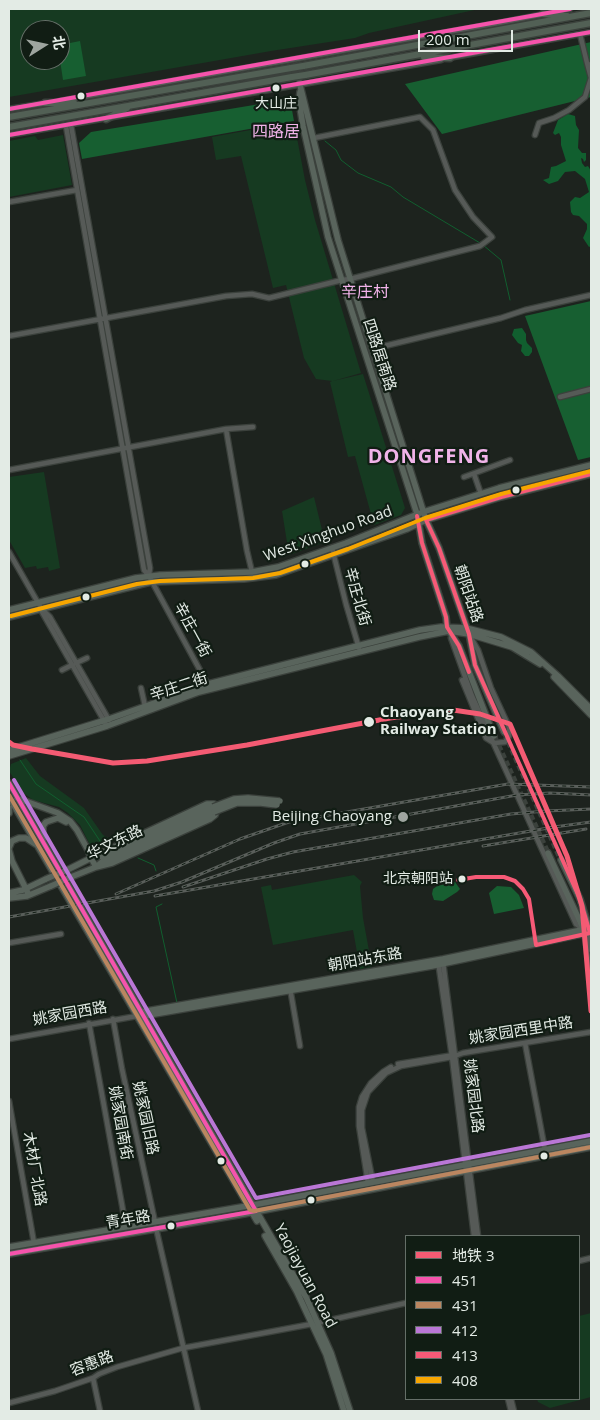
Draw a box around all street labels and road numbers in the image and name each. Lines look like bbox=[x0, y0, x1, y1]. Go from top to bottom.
street label: 四路居南路 bbox=[359, 317, 399, 393]
street label: West Xinghuo Road bbox=[261, 502, 395, 566]
street label: 朝阳站路 bbox=[450, 563, 486, 625]
street label: 辛庄北街 bbox=[340, 566, 374, 628]
street label: 辛庄一街 bbox=[170, 599, 214, 661]
street label: 辛庄二街 bbox=[148, 669, 210, 705]
street label: 华文东路 bbox=[84, 822, 146, 864]
street label: 朝阳站东路 bbox=[327, 945, 403, 975]
street label: 姚家园西路 bbox=[32, 999, 108, 1029]
street label: 姚家园西里中路 bbox=[468, 1014, 574, 1048]
street label: 姚家园北路 bbox=[459, 1058, 487, 1134]
street label: 姚家园旧路 bbox=[128, 1079, 162, 1157]
street label: 姚家园南街 bbox=[105, 1085, 135, 1161]
street label: 木材厂北路 bbox=[19, 1131, 49, 1207]
street label: 青年路 bbox=[104, 1207, 152, 1233]
street label: Yaojiayuan Road bbox=[270, 1221, 340, 1331]
street label: 容惠路 bbox=[68, 1348, 116, 1380]

